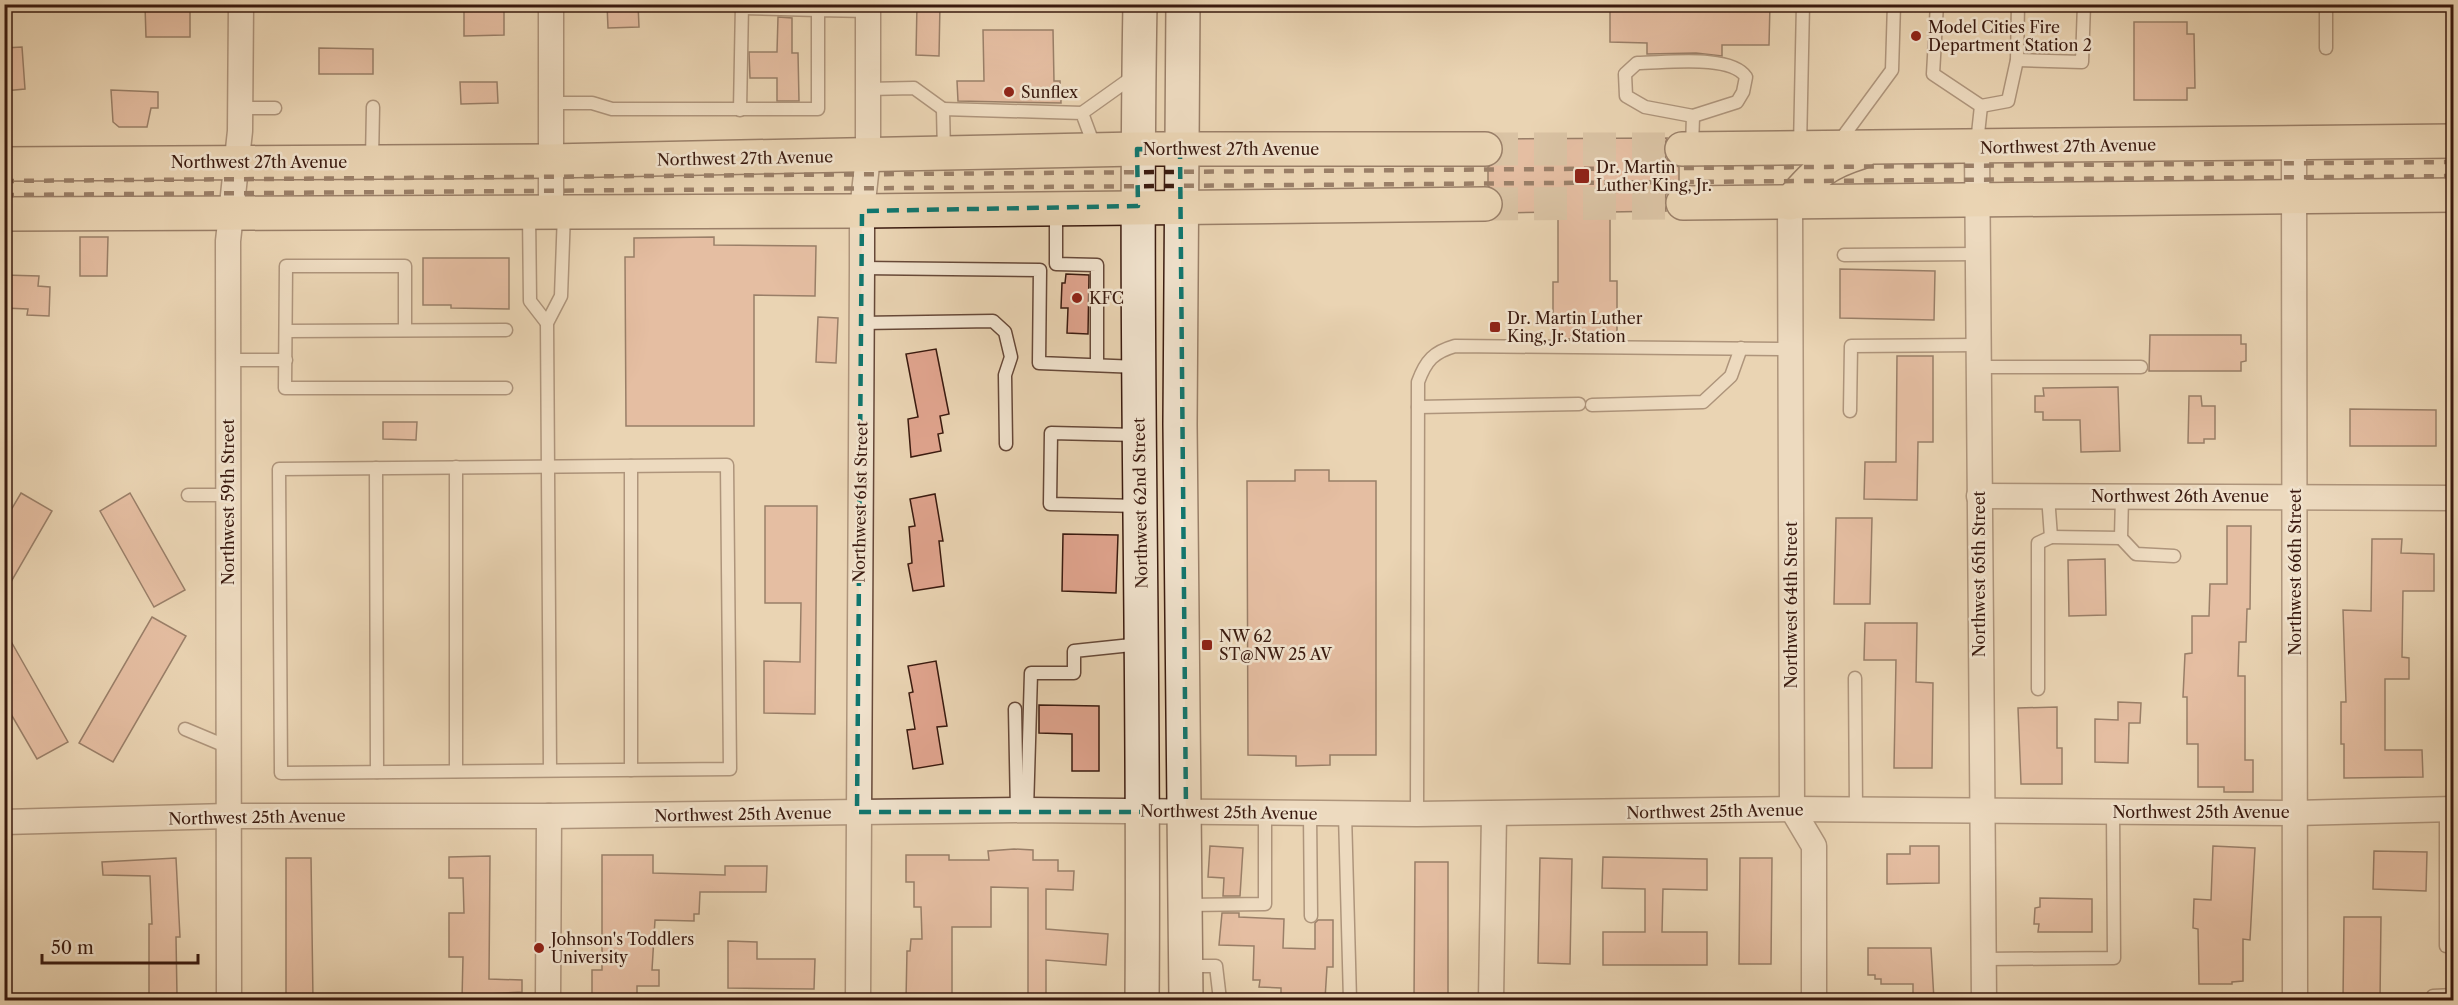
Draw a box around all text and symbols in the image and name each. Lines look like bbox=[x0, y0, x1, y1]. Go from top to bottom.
place label: Model Cities Fire Department Station 2 bbox=[1928, 17, 2092, 55]
marker: Model Cities Fire Department Station 2 bbox=[1909, 29, 1923, 43]
place label: Sunflex bbox=[1021, 82, 1079, 102]
marker: Sunflex bbox=[1002, 85, 1016, 99]
street label: Northwest 27th Avenue bbox=[1980, 134, 2156, 158]
street label: Northwest 27th Avenue bbox=[1143, 139, 1319, 159]
street label: Northwest 27th Avenue bbox=[657, 146, 833, 170]
street label: Northwest 27th Avenue bbox=[171, 152, 347, 172]
place label: Dr. Martin Luther King, Jr. bbox=[1596, 157, 1712, 195]
marker: Dr. Martin Luther King, Jr. bbox=[1573, 167, 1591, 185]
place label: KFC bbox=[1089, 288, 1124, 308]
marker: KFC bbox=[1070, 291, 1084, 305]
place label: Dr. Martin Luther King, Jr. Station bbox=[1507, 308, 1643, 346]
marker: Dr. Martin Luther King, Jr. Station bbox=[1488, 320, 1502, 334]
street label: Northwest 62nd Street bbox=[1129, 417, 1151, 589]
street label: Northwest 59th Street bbox=[218, 418, 238, 585]
street label: Northwest 61st Street bbox=[849, 421, 871, 583]
street label: Northwest 26th Avenue bbox=[2091, 486, 2269, 506]
street label: Northwest 66th Street bbox=[2285, 488, 2305, 656]
street label: Northwest 65th Street bbox=[1969, 490, 1989, 657]
street label: Northwest 64th Street bbox=[1781, 521, 1801, 689]
place label: NW 62 ST@NW 25 AV bbox=[1219, 626, 1332, 664]
marker: NW 62 ST@NW 25 AV bbox=[1200, 638, 1214, 652]
street label: Northwest 25th Avenue bbox=[1626, 799, 1804, 823]
street label: Northwest 25th Avenue bbox=[1140, 800, 1318, 824]
street label: Northwest 25th Avenue bbox=[654, 802, 832, 826]
street label: Northwest 25th Avenue bbox=[2112, 802, 2290, 822]
street label: Northwest 25th Avenue bbox=[168, 805, 346, 829]
scale bar bbox=[42, 927, 198, 965]
place label: Johnson's Toddlers University bbox=[548, 929, 694, 967]
text: 50 m bbox=[51, 937, 94, 959]
marker: Johnson's Toddlers University bbox=[532, 941, 546, 955]

